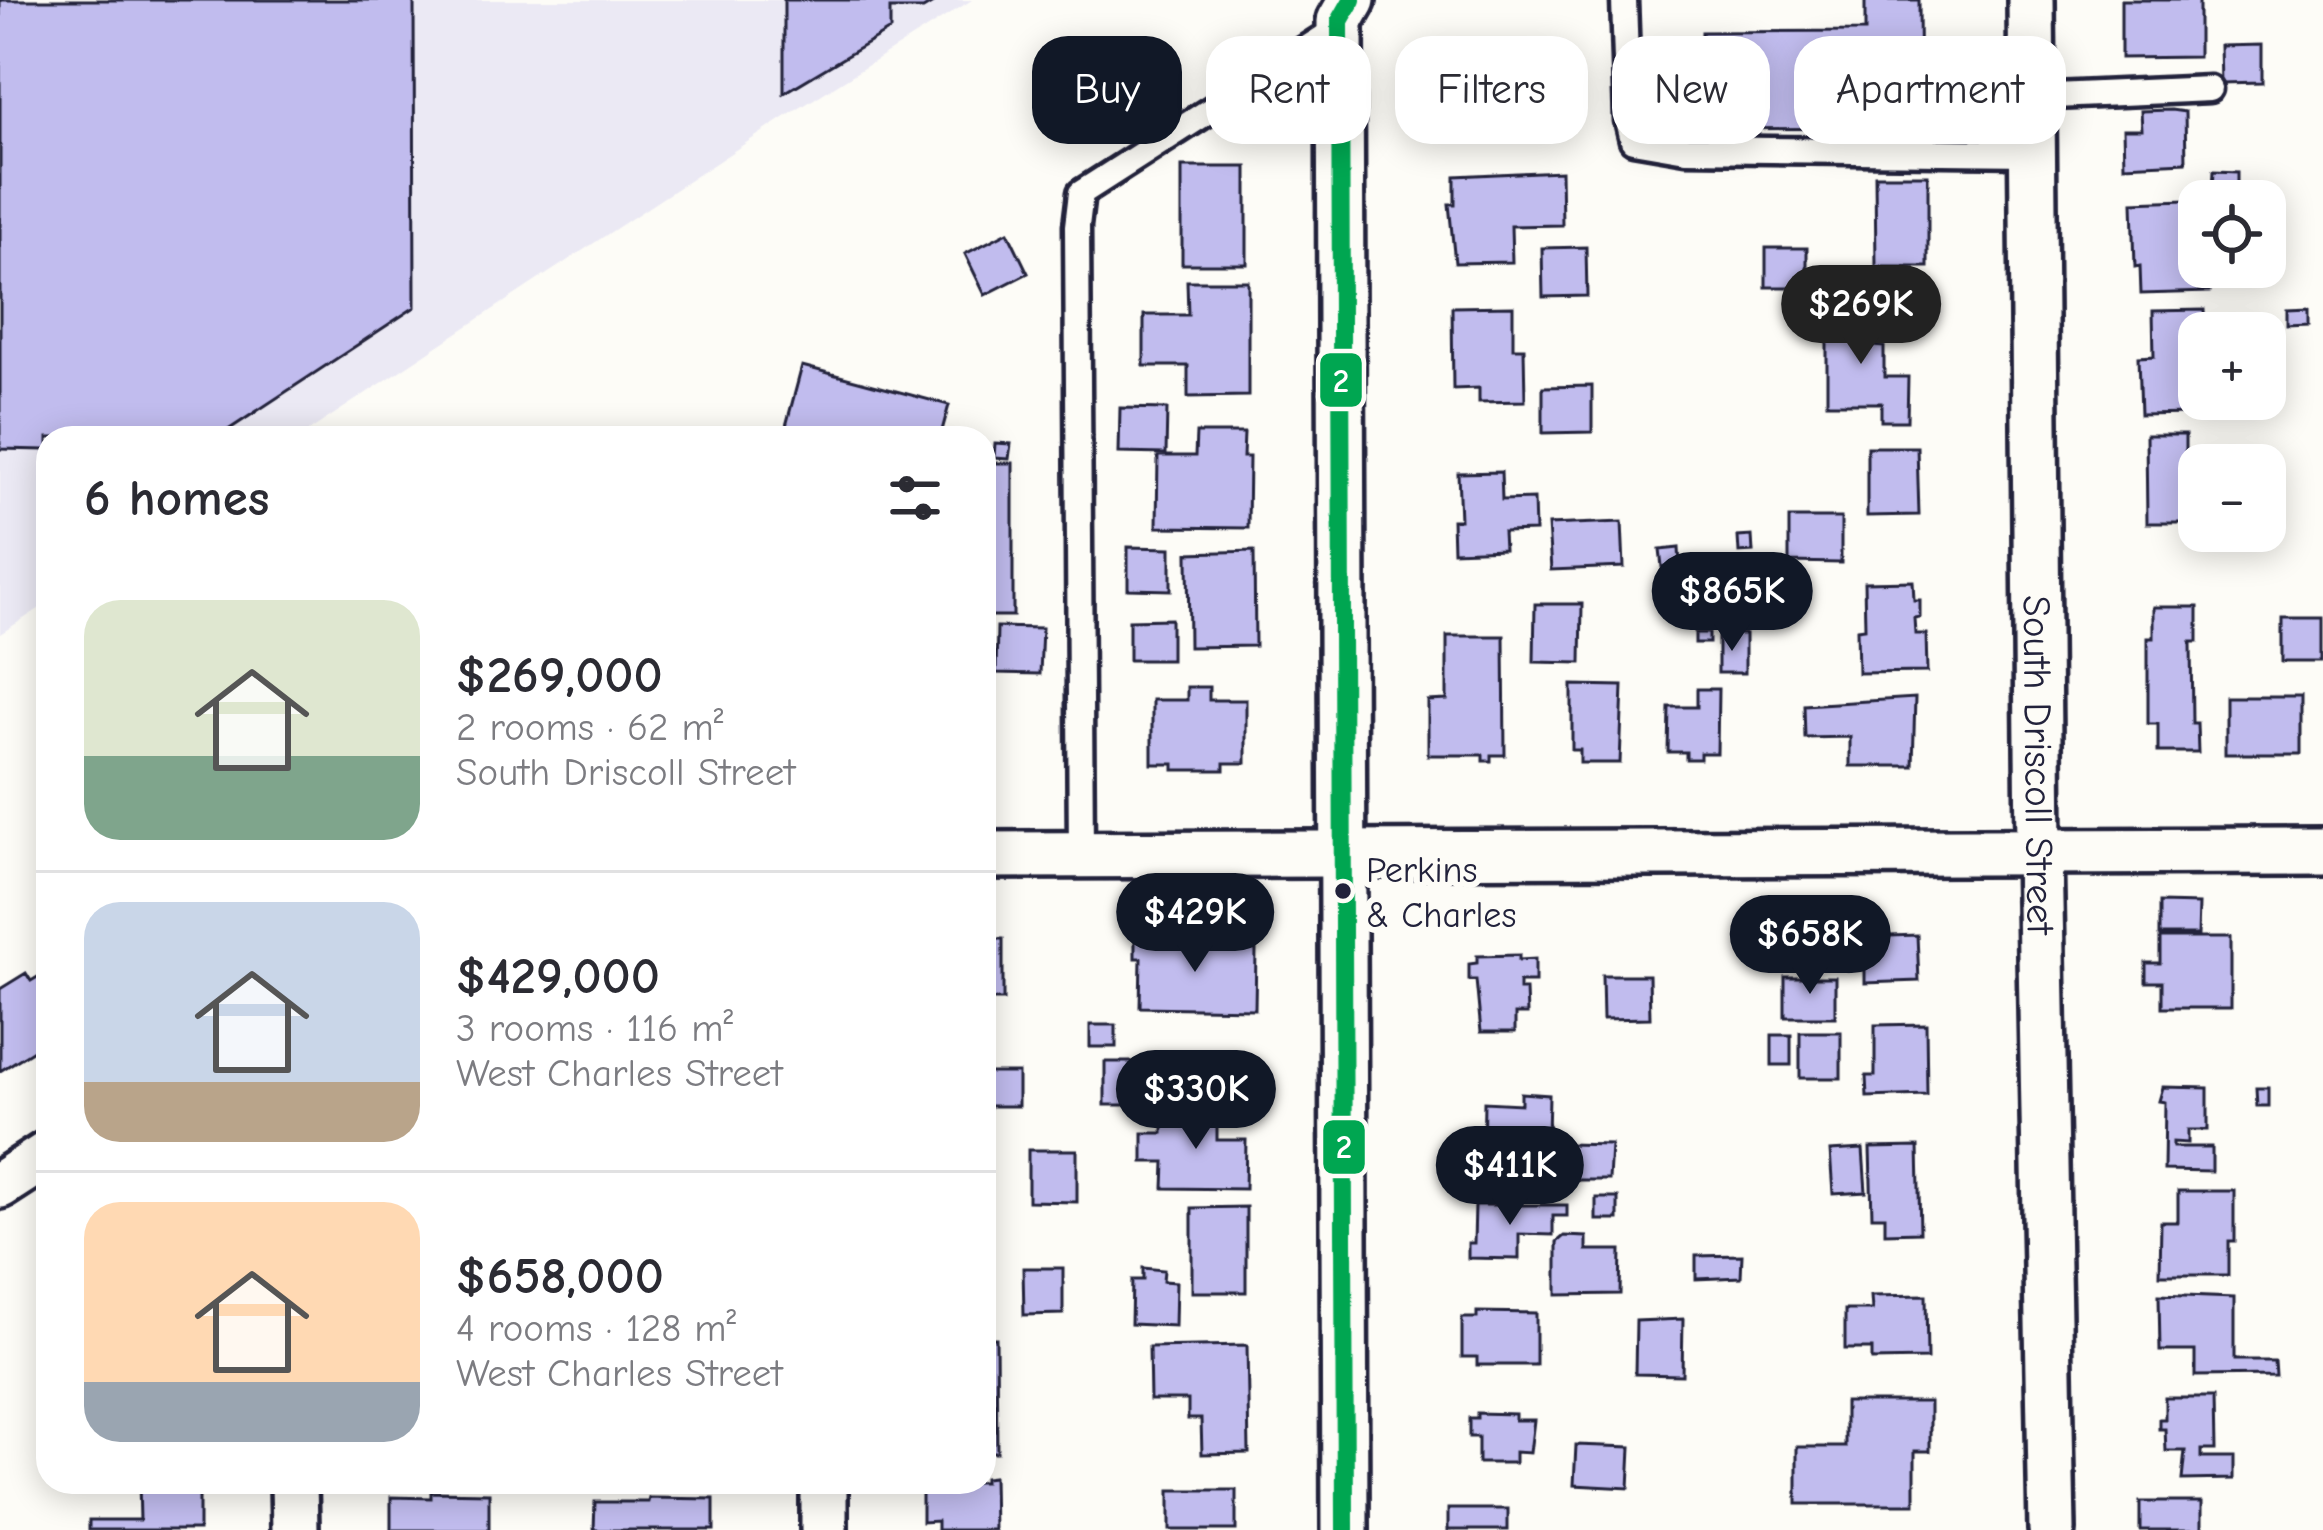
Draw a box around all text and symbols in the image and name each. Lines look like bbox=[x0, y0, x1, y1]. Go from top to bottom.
chip: Buy bbox=[1032, 36, 1182, 144]
chip: Rent bbox=[1206, 36, 1371, 144]
chip: Filters bbox=[1395, 36, 1588, 144]
chip: New bbox=[1612, 36, 1770, 144]
chip: Apartment bbox=[1794, 36, 2066, 144]
map controls bbox=[2178, 180, 2286, 552]
button: locate bbox=[2178, 180, 2286, 288]
pin: $269K bbox=[1777, 265, 1945, 367]
text: $269K bbox=[1808, 281, 1914, 326]
button: + bbox=[2178, 312, 2286, 420]
line badge: 2 bbox=[1318, 351, 1364, 409]
text: 2 bbox=[1333, 362, 1349, 400]
button: − bbox=[2178, 444, 2286, 552]
icon: filters bbox=[882, 465, 948, 531]
text: 6 homes bbox=[84, 469, 269, 528]
pin: $865K bbox=[1648, 552, 1816, 654]
text: $865K bbox=[1679, 568, 1785, 613]
street label: South Driscoll Street bbox=[2014, 595, 2063, 937]
text: $269,000 bbox=[456, 646, 663, 705]
icon: home bbox=[180, 648, 324, 792]
text: 2 rooms · 62 m² bbox=[456, 705, 723, 750]
text: South Driscoll Street bbox=[456, 750, 795, 795]
place label: Perkins & Charles bbox=[1366, 850, 1516, 936]
pin: $429K bbox=[1111, 873, 1279, 975]
marker: Perkins & Charles bbox=[1332, 880, 1354, 902]
text: $429K bbox=[1143, 889, 1247, 934]
pin: $658K bbox=[1726, 895, 1894, 997]
text: $658K bbox=[1757, 911, 1863, 956]
text: $429,000 bbox=[456, 947, 660, 1006]
icon: home bbox=[180, 950, 324, 1094]
text: 3 rooms · 116 m² bbox=[456, 1006, 733, 1051]
pin: $330K bbox=[1112, 1050, 1280, 1152]
text: West Charles Street bbox=[456, 1051, 783, 1096]
text: $330K bbox=[1143, 1066, 1249, 1111]
line badge: 2 bbox=[1321, 1118, 1367, 1176]
pin: $411K bbox=[1426, 1126, 1594, 1228]
text: 2 bbox=[1336, 1128, 1352, 1166]
text: $411K bbox=[1463, 1142, 1557, 1187]
text: $658,000 bbox=[456, 1247, 664, 1306]
icon: home bbox=[180, 1250, 324, 1394]
text: 4 rooms · 128 m² bbox=[456, 1306, 736, 1351]
text: West Charles Street bbox=[456, 1351, 783, 1396]

